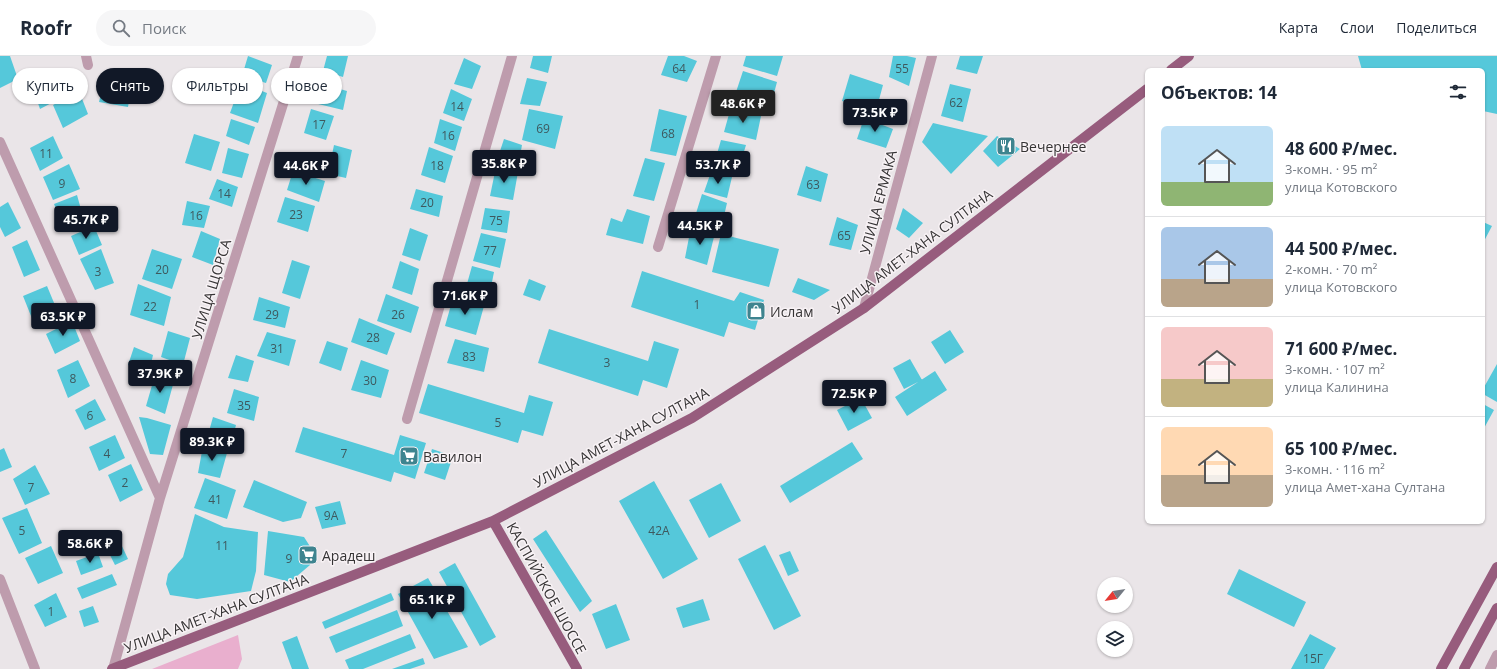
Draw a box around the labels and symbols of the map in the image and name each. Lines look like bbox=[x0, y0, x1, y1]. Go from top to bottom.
house number: 64 bbox=[672, 60, 686, 77]
house number: 55 bbox=[895, 60, 909, 77]
pin: 48.6K ₽ bbox=[706, 90, 780, 124]
house number: 62 bbox=[949, 94, 963, 111]
house number: 14 bbox=[450, 98, 464, 115]
pin: 73.5K ₽ bbox=[838, 99, 912, 133]
house number: 17 bbox=[312, 116, 326, 133]
house number: 69 bbox=[536, 120, 550, 137]
house number: 68 bbox=[661, 125, 675, 142]
house number: 16 bbox=[441, 127, 455, 144]
restaurant icon: Вечернее bbox=[995, 135, 1017, 157]
place label: Вечернее bbox=[1020, 137, 1087, 156]
house number: 11 bbox=[39, 145, 53, 162]
street label: УЛИЦА ЕРМАКА bbox=[855, 148, 901, 256]
pin: 35.8K ₽ bbox=[467, 150, 541, 184]
pin: 53.7K ₽ bbox=[681, 151, 755, 185]
pin: 44.6K ₽ bbox=[269, 152, 343, 186]
house number: 18 bbox=[430, 157, 444, 174]
house number: 9 bbox=[59, 175, 66, 192]
house number: 63 bbox=[806, 176, 820, 193]
street label: УЛИЦА АМЕТ-ХАНА СУЛТАНА bbox=[828, 184, 996, 318]
house number: 14 bbox=[217, 185, 231, 202]
house number: 20 bbox=[420, 194, 434, 211]
pin: 45.7K ₽ bbox=[49, 206, 123, 240]
house number: 23 bbox=[289, 206, 303, 223]
house number: 16 bbox=[189, 207, 203, 224]
house number: 75 bbox=[489, 212, 503, 229]
pin: 44.5K ₽ bbox=[663, 212, 737, 246]
house number: 65 bbox=[837, 227, 851, 244]
street label: УЛИЦА ЩОРСА bbox=[187, 237, 235, 341]
house number: 77 bbox=[483, 242, 497, 259]
house number: 20 bbox=[155, 261, 169, 278]
house number: 3 bbox=[95, 263, 102, 280]
pin: 71.6K ₽ bbox=[428, 282, 502, 316]
house number: 1 bbox=[694, 296, 700, 313]
house number: 22 bbox=[143, 298, 157, 315]
shop icon: Ислам bbox=[745, 300, 767, 322]
place label: Ислам bbox=[770, 302, 813, 321]
pin: 63.5K ₽ bbox=[26, 303, 100, 337]
house number: 29 bbox=[265, 306, 279, 323]
house number: 26 bbox=[391, 306, 405, 323]
house number: 28 bbox=[366, 329, 380, 346]
house number: 31 bbox=[270, 340, 284, 357]
house number: 83 bbox=[462, 348, 476, 365]
house number: 3 bbox=[604, 354, 611, 371]
pin: 37.9K ₽ bbox=[123, 360, 197, 394]
house number: 8 bbox=[70, 370, 77, 387]
house number: 30 bbox=[363, 372, 377, 389]
pin: 72.5K ₽ bbox=[817, 380, 891, 414]
street label: УЛИЦА АМЕТ-ХАНА СУЛТАНА bbox=[530, 382, 712, 491]
house number: 35 bbox=[237, 397, 251, 414]
house number: 6 bbox=[87, 407, 94, 424]
house number: 5 bbox=[495, 414, 502, 431]
pin: 89.3K ₽ bbox=[175, 428, 249, 462]
house number: 4 bbox=[104, 445, 111, 462]
house number: 7 bbox=[341, 445, 348, 462]
supermarket icon: Вавилон bbox=[398, 445, 420, 467]
place label: Вавилон bbox=[423, 447, 482, 466]
house number: 2 bbox=[122, 474, 129, 491]
house number: 7 bbox=[28, 479, 35, 496]
house number: 41 bbox=[208, 491, 222, 508]
house number: 9А bbox=[324, 507, 339, 524]
street label: КАСПИЙСКОЕ ШОССЕ bbox=[503, 519, 591, 657]
house number: 5 bbox=[19, 522, 26, 539]
house number: 42А bbox=[648, 522, 670, 539]
pin: 58.6K ₽ bbox=[53, 530, 127, 564]
house number: 11 bbox=[215, 537, 229, 554]
supermarket icon: Арадеш bbox=[297, 544, 319, 566]
place label: Арадеш bbox=[322, 546, 376, 565]
house number: 9 bbox=[286, 550, 293, 567]
street label: УЛИЦА АМЕТ-ХАНА СУЛТАНА bbox=[121, 569, 311, 657]
north arrow bbox=[1097, 577, 1133, 613]
pin: 65.1K ₽ bbox=[395, 586, 469, 620]
house number: 1 bbox=[48, 603, 54, 620]
house number: 15Г bbox=[1303, 650, 1323, 667]

